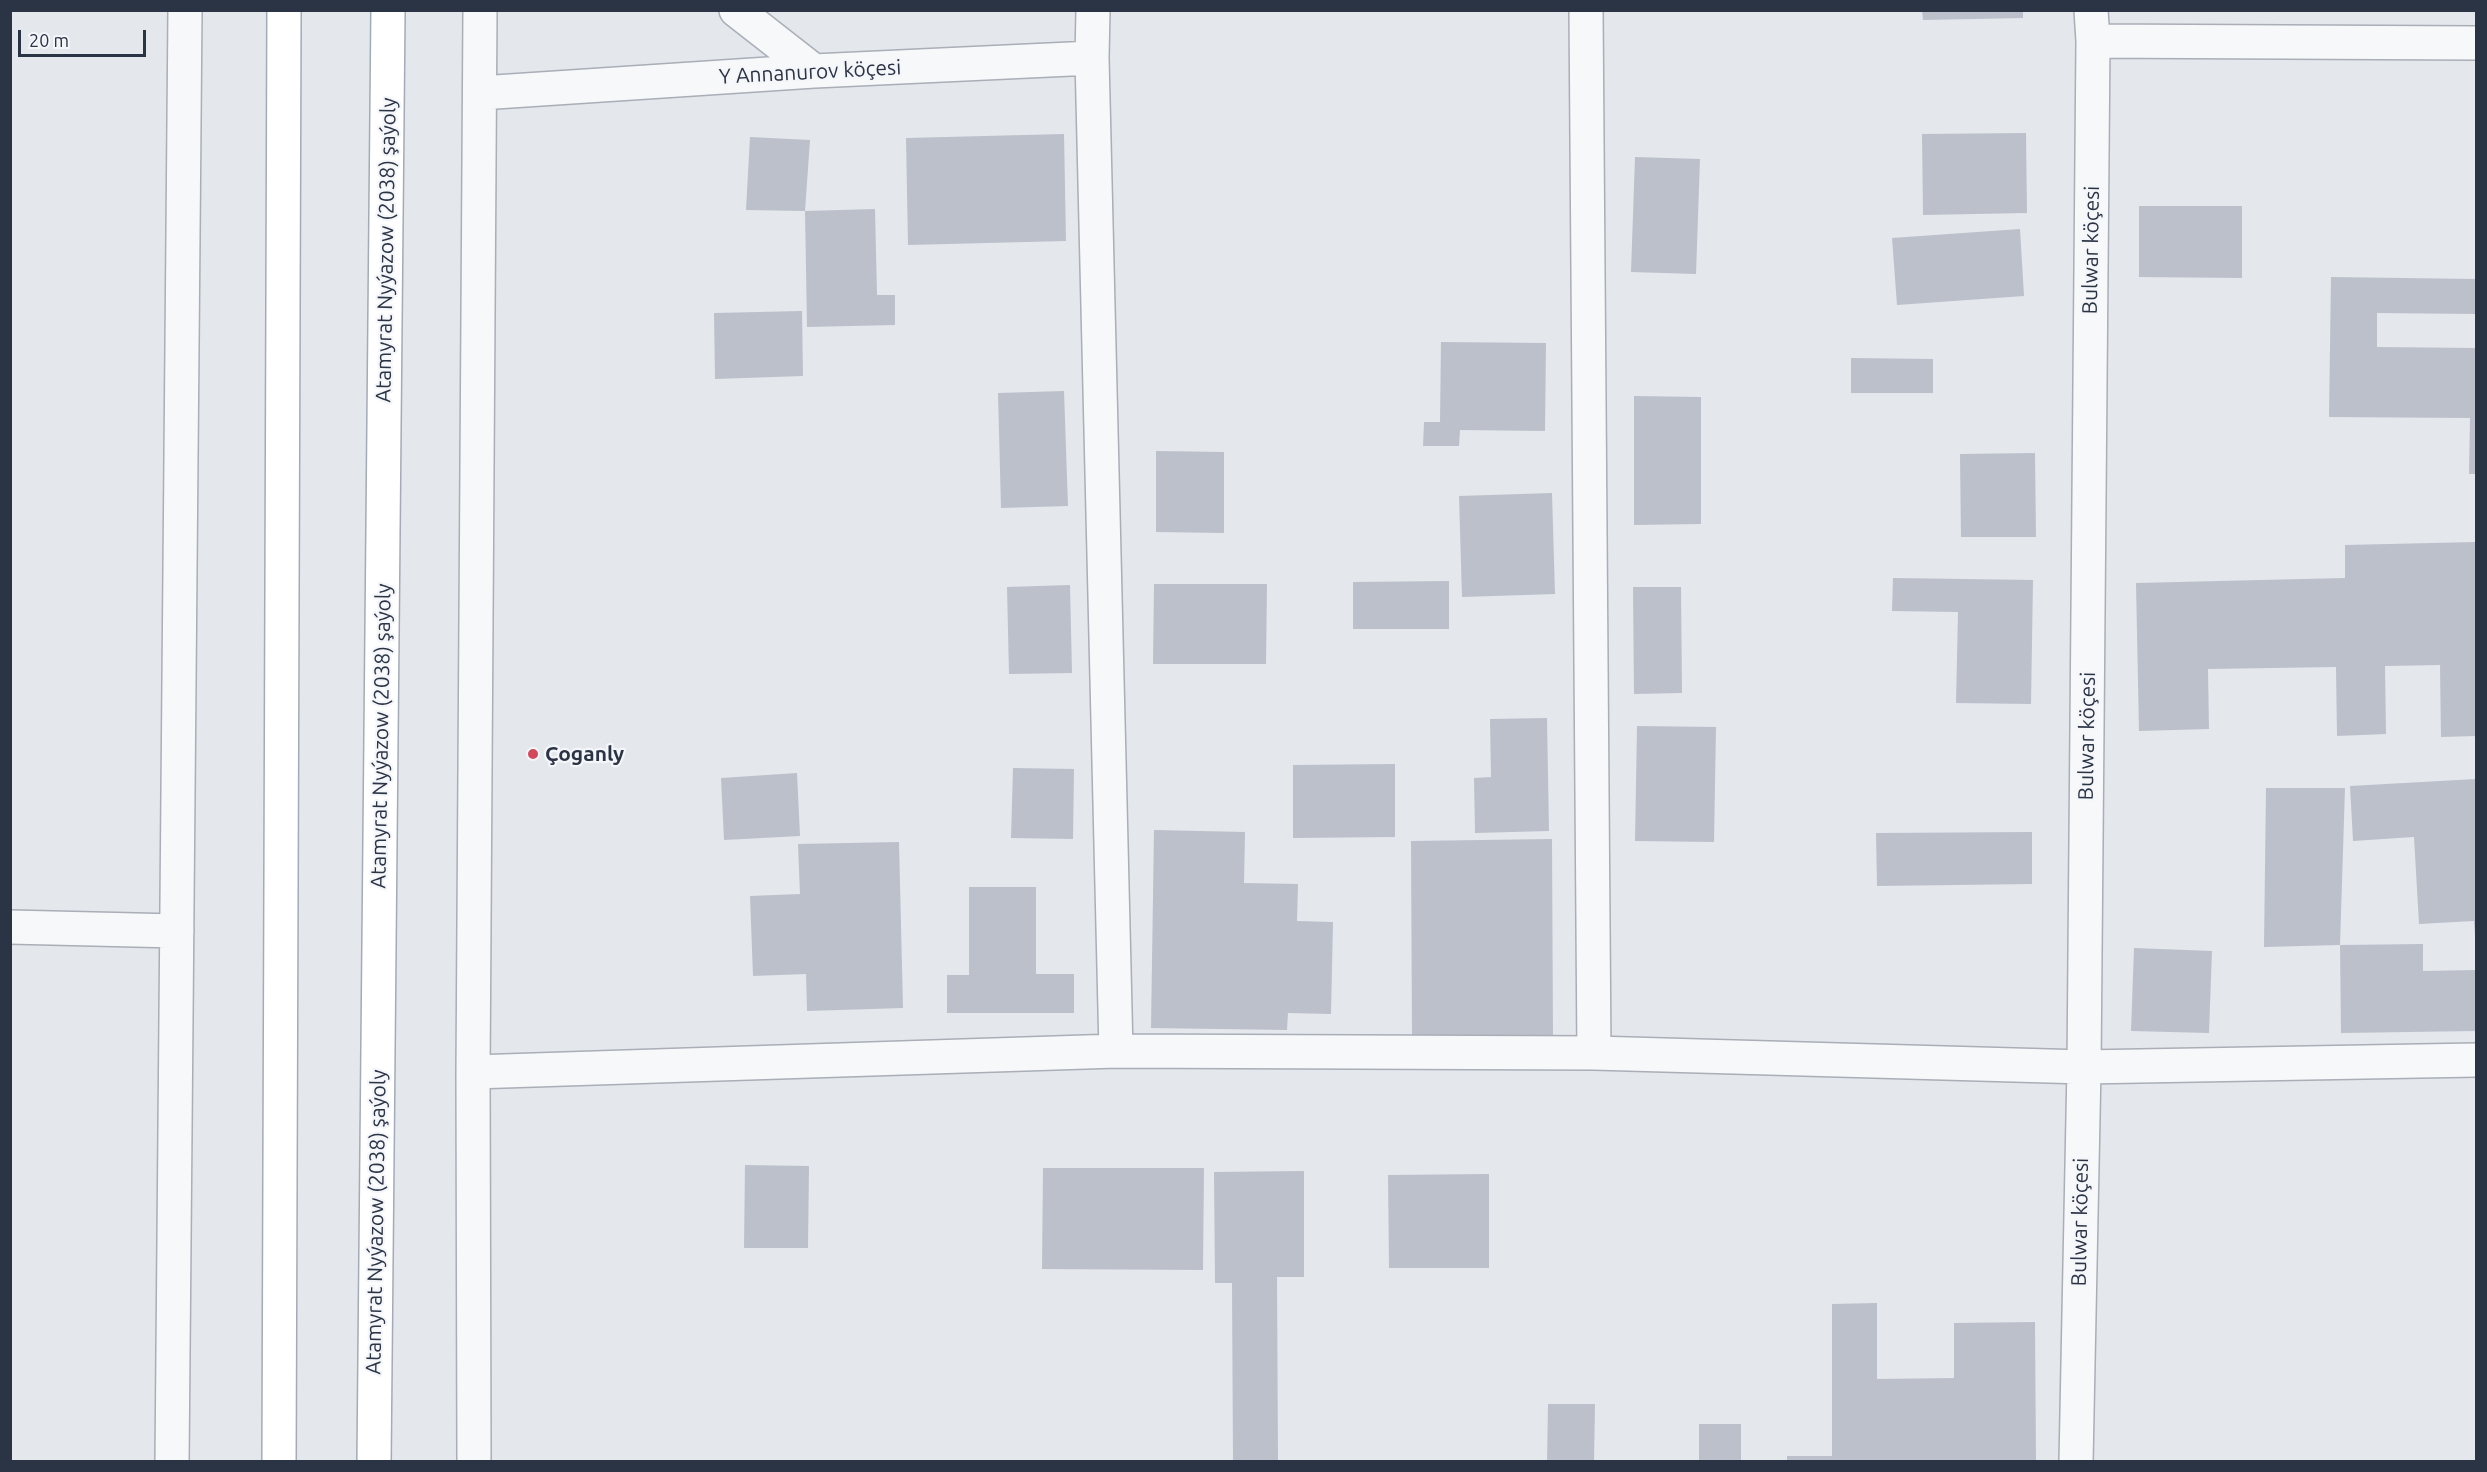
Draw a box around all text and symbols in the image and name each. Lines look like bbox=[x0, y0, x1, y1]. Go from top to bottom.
scale bar bbox=[21, 18, 148, 56]
text: 20 m bbox=[29, 30, 69, 50]
street label: Y Annanurov köçesi bbox=[718, 55, 902, 89]
street label: Atamyrat Nyýazow (2038) şaýoly bbox=[371, 97, 401, 403]
street label: Bulwar köçesi bbox=[2077, 185, 2105, 315]
street label: Atamyrat Nyýazow (2038) şaýoly bbox=[366, 583, 396, 889]
street label: Bulwar köçesi bbox=[2073, 671, 2101, 801]
place label: Çoganly bbox=[545, 741, 624, 767]
marker: Çoganly bbox=[526, 747, 540, 761]
street label: Atamyrat Nyýazow (2038) şaýoly bbox=[361, 1069, 391, 1375]
street label: Bulwar köçesi bbox=[2066, 1157, 2094, 1287]

